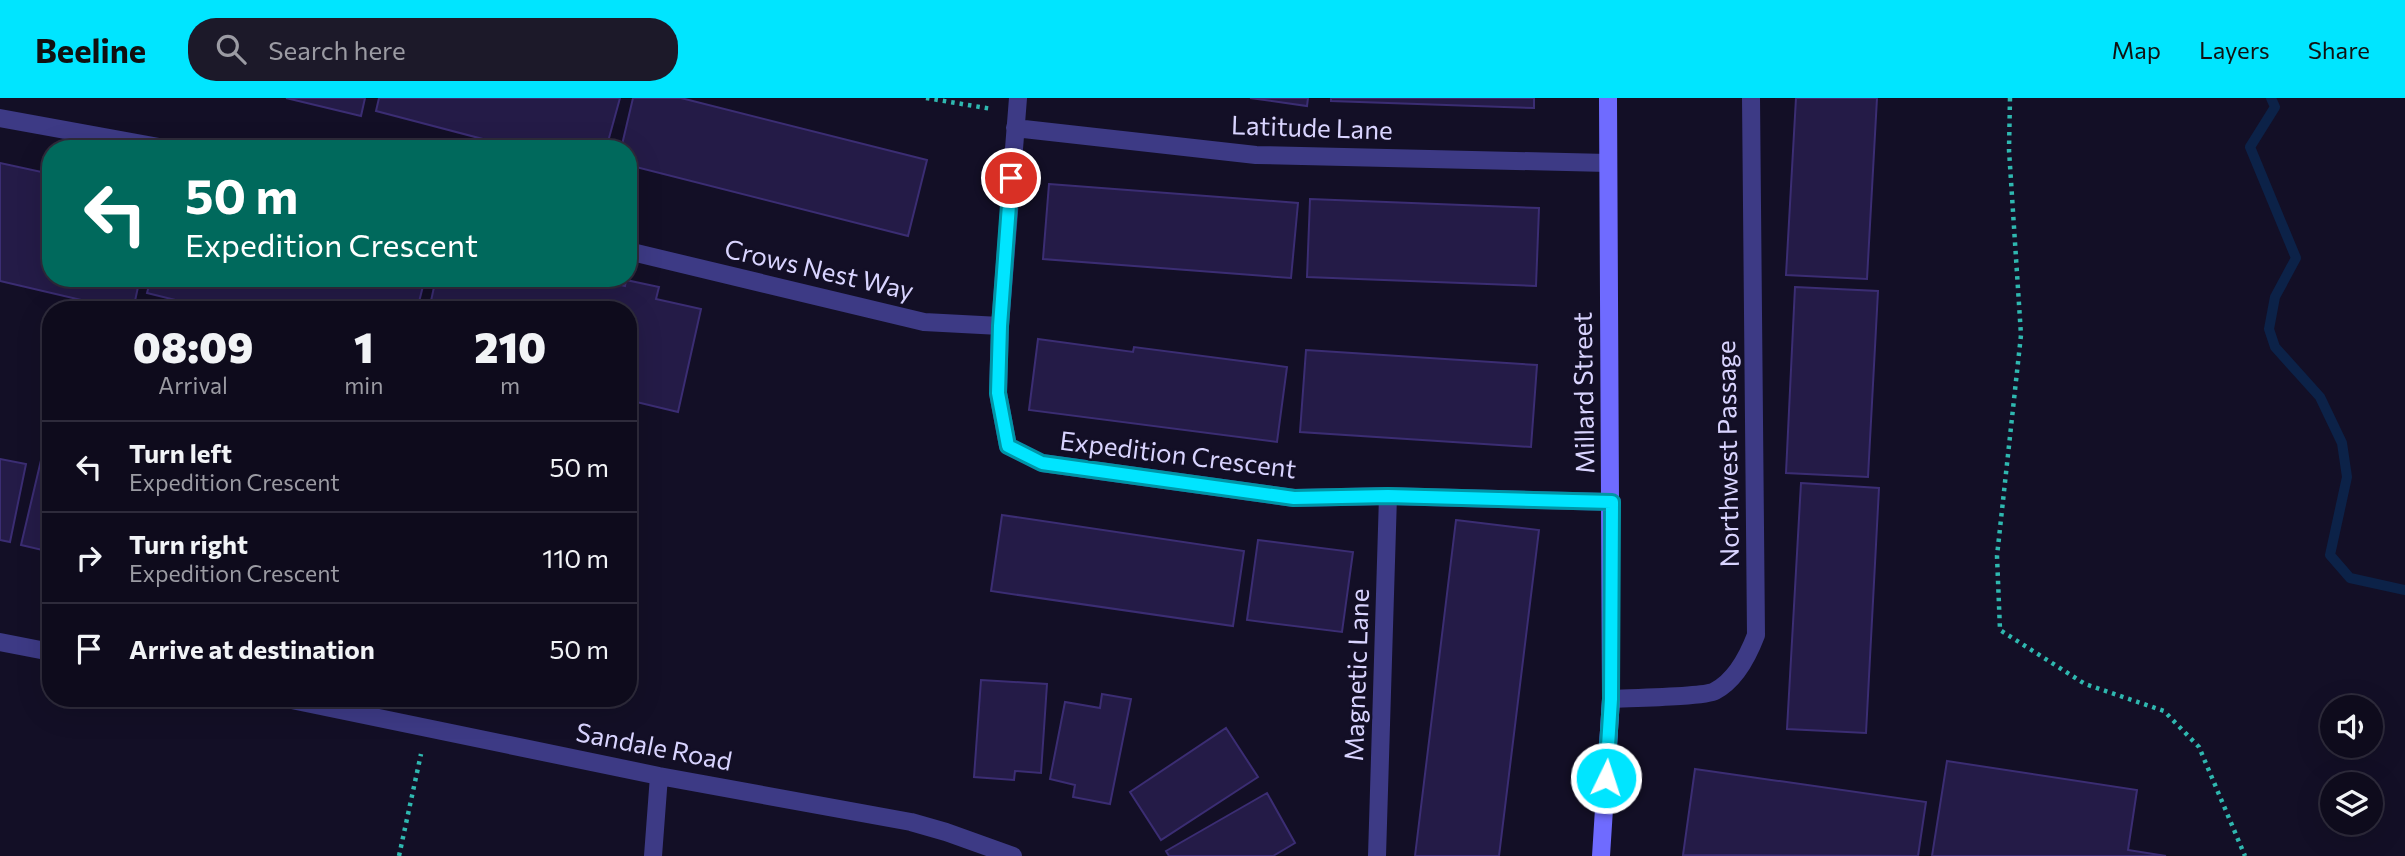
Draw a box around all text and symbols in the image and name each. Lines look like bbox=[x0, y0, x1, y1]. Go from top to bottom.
search box bbox=[188, 18, 678, 81]
text: Beeline bbox=[35, 29, 146, 70]
icon: search bbox=[212, 30, 250, 68]
text: Search here bbox=[268, 34, 406, 65]
text: Map bbox=[2112, 35, 2161, 64]
text: Layers bbox=[2199, 35, 2270, 64]
text: Share bbox=[2308, 35, 2370, 64]
street label: Latitude Lane bbox=[1231, 108, 1393, 145]
pin bbox=[981, 148, 1041, 208]
icon: arrive bbox=[992, 159, 1030, 197]
text: 50 m bbox=[185, 164, 298, 224]
icon: left bbox=[70, 168, 161, 259]
text: Expedition Crescent bbox=[185, 224, 478, 264]
street label: Crows Nest Way bbox=[722, 232, 917, 305]
street label: Millard Street bbox=[1566, 312, 1599, 474]
text: 08:09 bbox=[133, 320, 253, 372]
text: 1 bbox=[354, 320, 374, 372]
text: 210 bbox=[474, 320, 546, 372]
street label: Northwest Passage bbox=[1709, 340, 1744, 568]
text: Arrival bbox=[158, 371, 228, 399]
text: min bbox=[344, 371, 383, 399]
text: m bbox=[500, 371, 520, 399]
street label: Expedition Crescent bbox=[1058, 424, 1298, 483]
text: Turn left bbox=[129, 437, 232, 468]
icon: left bbox=[70, 448, 108, 486]
text: 50 m bbox=[549, 451, 609, 482]
text: Expedition Crescent bbox=[129, 468, 340, 496]
text: Turn right bbox=[129, 528, 248, 559]
icon: right bbox=[70, 539, 108, 577]
text: 110 m bbox=[542, 542, 609, 573]
text: Expedition Crescent bbox=[129, 559, 340, 587]
street label: Magnetic Lane bbox=[1337, 588, 1374, 762]
icon: arrive bbox=[70, 630, 108, 668]
text: Arrive at destination bbox=[129, 633, 375, 664]
text: 50 m bbox=[549, 633, 609, 664]
map controls bbox=[2320, 695, 2383, 835]
button: sound bbox=[2320, 695, 2383, 758]
street label: Sandale Road bbox=[574, 715, 735, 776]
position arrow bbox=[1569, 741, 1643, 815]
button: layers bbox=[2320, 772, 2383, 835]

